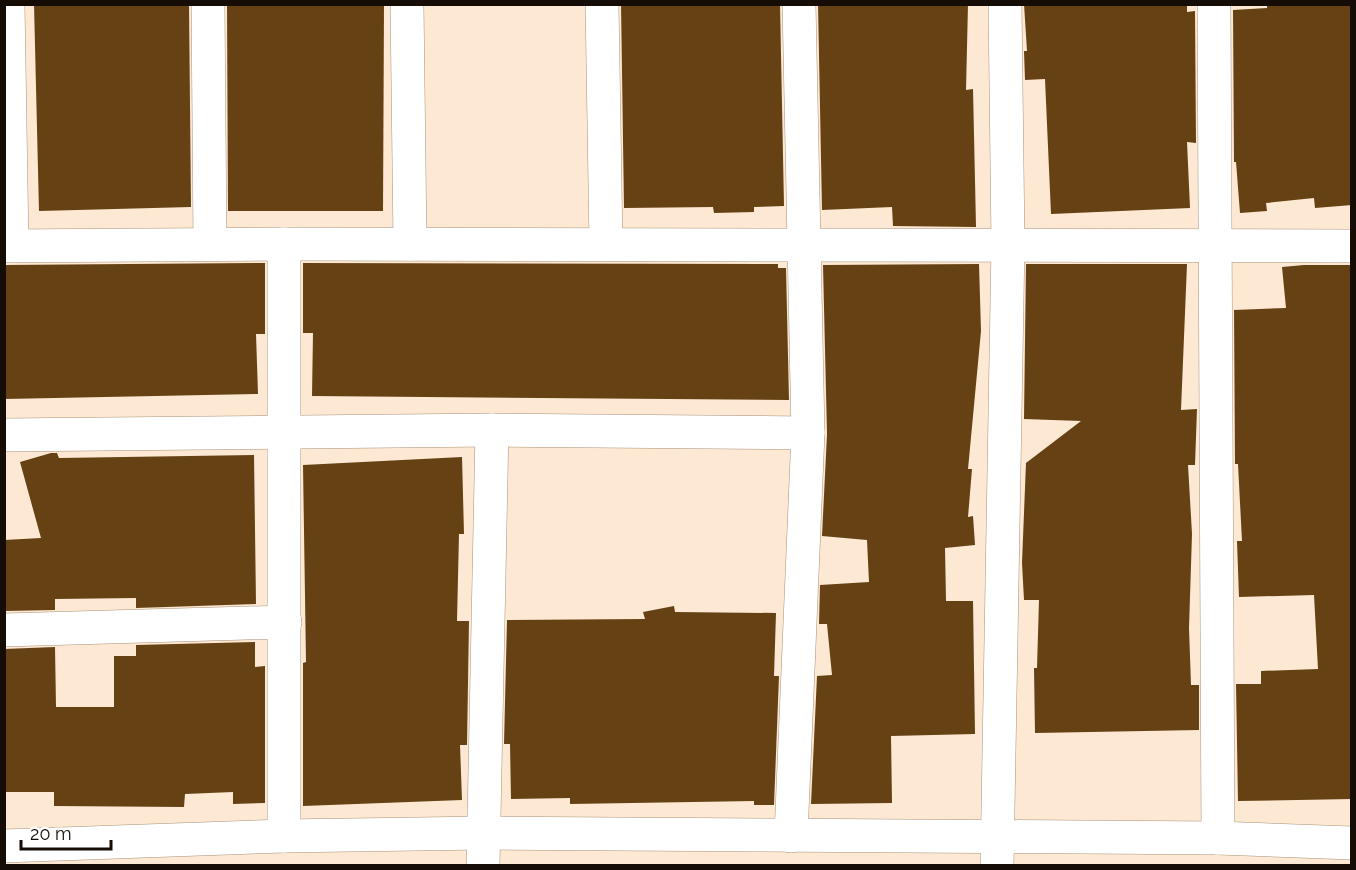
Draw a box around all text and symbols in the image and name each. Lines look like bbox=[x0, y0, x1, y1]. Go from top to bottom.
scale bar bbox=[21, 813, 111, 851]
text: 20 m bbox=[30, 823, 72, 844]

